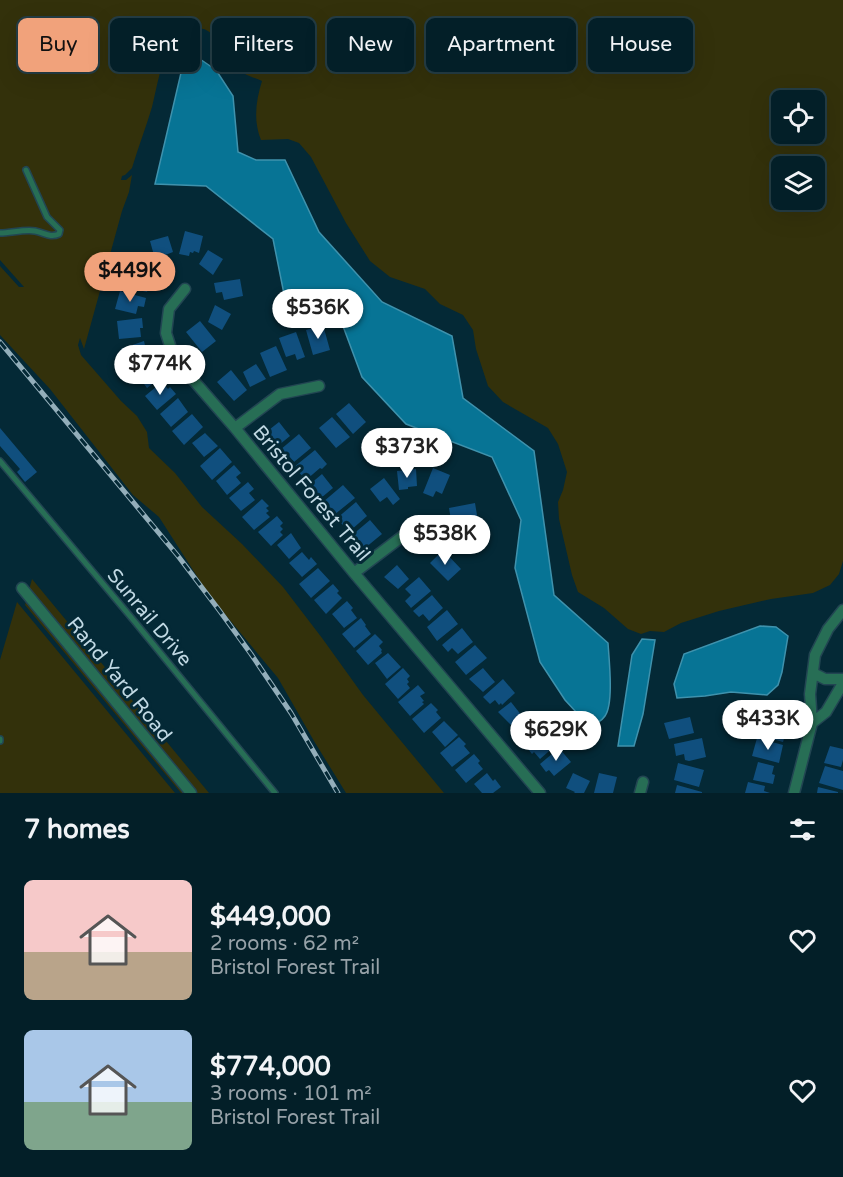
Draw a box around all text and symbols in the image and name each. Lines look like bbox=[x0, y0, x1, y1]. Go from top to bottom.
chip: Buy bbox=[18, 18, 98, 72]
chip: Rent bbox=[110, 18, 200, 72]
chip: Filters bbox=[212, 18, 315, 72]
chip: New bbox=[327, 18, 414, 72]
chip: Apartment bbox=[426, 18, 576, 72]
chip: House bbox=[588, 18, 693, 72]
map controls bbox=[771, 90, 825, 210]
button: locate bbox=[771, 90, 825, 144]
button: layers bbox=[771, 156, 825, 210]
pin: $449K bbox=[88, 252, 172, 303]
text: $449K bbox=[98, 259, 162, 283]
pin: $536K bbox=[276, 289, 360, 340]
text: $536K bbox=[286, 296, 350, 320]
pin: $774K bbox=[118, 345, 202, 396]
text: $774K bbox=[128, 352, 192, 376]
street label: Bristol Forest Trail bbox=[247, 421, 375, 567]
pin: $373K bbox=[365, 428, 449, 479]
text: $373K bbox=[375, 435, 439, 459]
pin: $538K bbox=[403, 515, 487, 566]
text: $538K bbox=[413, 522, 477, 546]
street label: Sunrail Drive bbox=[102, 564, 197, 671]
street label: Rand Yard Road bbox=[62, 612, 177, 747]
pin: $433K bbox=[726, 700, 810, 751]
text: $433K bbox=[736, 707, 800, 731]
pin: $629K bbox=[514, 711, 598, 762]
text: $629K bbox=[524, 718, 588, 742]
icon: filters bbox=[786, 813, 819, 846]
text: 7 homes bbox=[24, 814, 130, 845]
text: $449,000 bbox=[210, 901, 331, 932]
icon: home bbox=[72, 904, 144, 976]
icon: heart bbox=[786, 924, 819, 957]
text: 2 rooms · 62 m² bbox=[210, 932, 359, 956]
text: Bristol Forest Trail bbox=[210, 956, 380, 980]
text: $774,000 bbox=[210, 1051, 331, 1082]
icon: home bbox=[72, 1054, 144, 1126]
icon: heart bbox=[786, 1074, 819, 1107]
text: 3 rooms · 101 m² bbox=[210, 1082, 372, 1106]
text: Bristol Forest Trail bbox=[210, 1106, 380, 1130]

